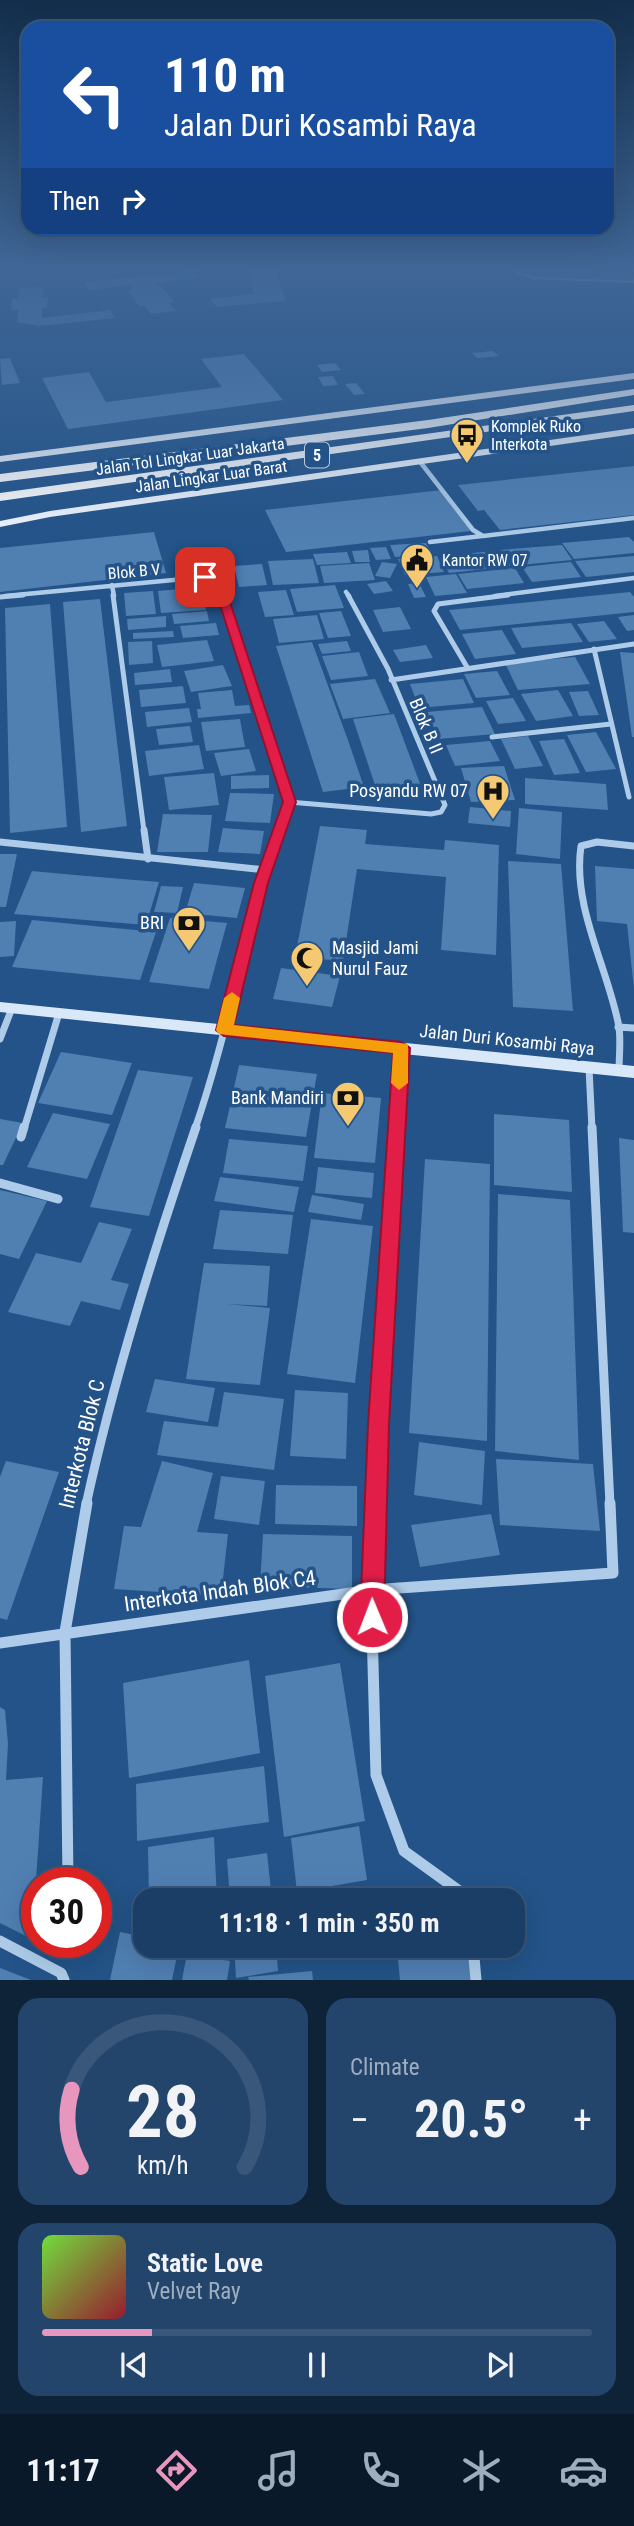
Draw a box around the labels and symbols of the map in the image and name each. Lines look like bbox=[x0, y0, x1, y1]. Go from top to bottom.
bus stop icon: Komplek Ruko Interkota bbox=[448, 416, 486, 465]
place label: Komplek Ruko Interkota bbox=[491, 417, 581, 454]
street label: Jalan Tol Lingkar Luar Jakarta bbox=[95, 434, 286, 479]
road number: 5 bbox=[305, 442, 329, 468]
street label: Jalan Lingkar Luar Barat bbox=[134, 456, 288, 497]
public building icon: Kantor RW 07 bbox=[398, 541, 436, 590]
pin bbox=[175, 547, 235, 607]
place label: Kantor RW 07 bbox=[442, 551, 528, 570]
street label: Blok B V bbox=[107, 560, 161, 583]
street label: Blok B II bbox=[405, 695, 447, 757]
hospital icon: Posyandu RW 07 bbox=[474, 772, 512, 821]
place label: Posyandu RW 07 bbox=[349, 780, 468, 801]
bank icon: BRI bbox=[170, 904, 208, 953]
place label: BRI bbox=[140, 912, 164, 933]
place label: Masjid Jami Nurul Fauz bbox=[332, 937, 419, 979]
mosque icon: Masjid Jami Nurul Fauz bbox=[288, 939, 326, 988]
street label: Jalan Duri Kosambi Raya bbox=[419, 1020, 596, 1059]
bank icon: Bank Mandiri bbox=[329, 1079, 367, 1128]
place label: Bank Mandiri bbox=[231, 1087, 324, 1108]
street label: Interkota Blok C bbox=[54, 1377, 110, 1511]
street label: Interkota Indah Blok C4 bbox=[123, 1566, 317, 1616]
position arrow bbox=[335, 1580, 409, 1654]
speed limit sign: 30 bbox=[21, 1867, 112, 1958]

